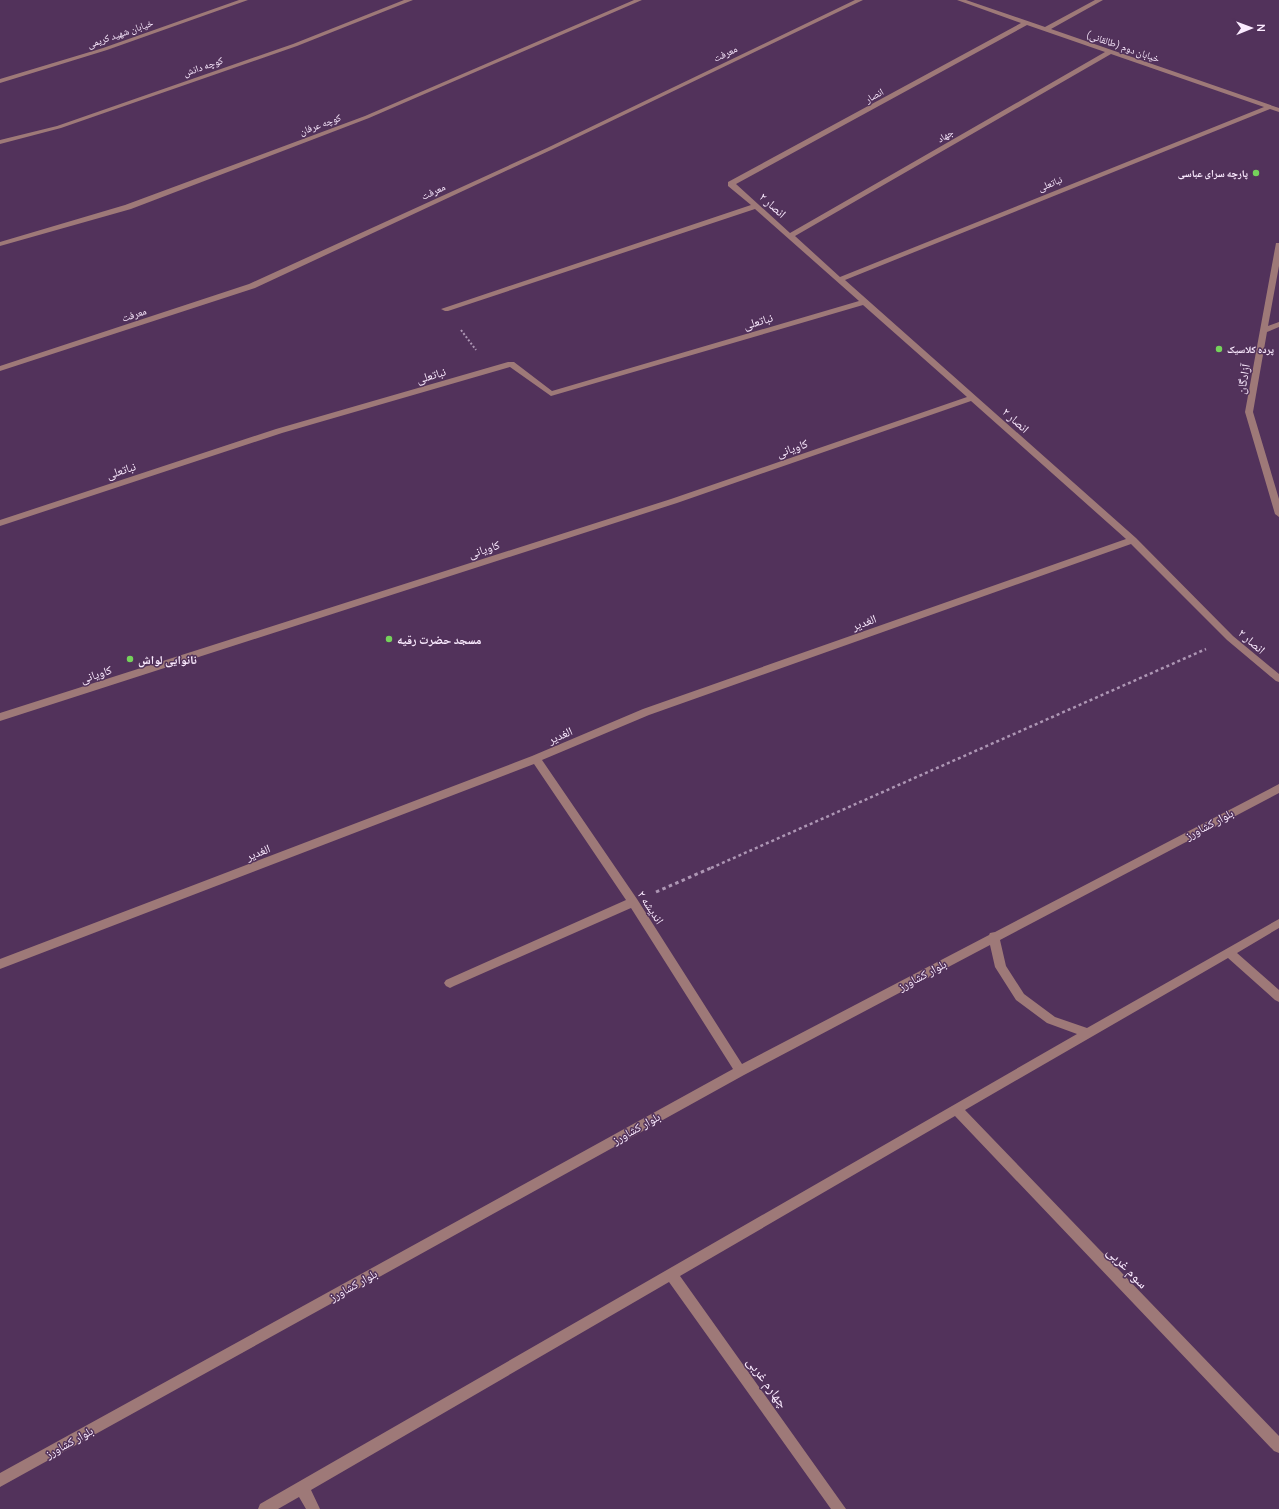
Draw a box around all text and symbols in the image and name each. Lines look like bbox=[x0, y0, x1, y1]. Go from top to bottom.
north arrow bbox=[1231, 8, 1271, 48]
street label: خیابان شهید کریمی bbox=[85, 15, 155, 51]
text: N bbox=[1254, 24, 1269, 32]
street label: خیابان دوم (طالقانی) bbox=[1084, 27, 1162, 66]
street label: معرفت bbox=[711, 41, 740, 65]
street label: کوچه دانش bbox=[181, 53, 225, 79]
street label: انصار bbox=[861, 84, 886, 106]
street label: کوچه عرفان bbox=[297, 110, 343, 138]
street label: جهاد bbox=[934, 124, 956, 145]
place label: پارچه سرای عباسی bbox=[1178, 166, 1249, 180]
marker: پارچه سرای عباسی bbox=[1251, 168, 1261, 178]
street label: نباتعلی bbox=[1036, 172, 1064, 194]
street label: معرفت bbox=[419, 179, 448, 203]
street label: انصار ۲ bbox=[756, 188, 790, 222]
street label: معرفت bbox=[120, 303, 149, 325]
street label: نباتعلی bbox=[741, 309, 775, 333]
place label: پرده کلاسیک bbox=[1227, 342, 1275, 356]
marker: پرده کلاسیک bbox=[1214, 344, 1224, 354]
street label: آزادگان bbox=[1232, 362, 1254, 395]
street label: نباتعلی bbox=[414, 363, 448, 387]
street label: انصار ۲ bbox=[999, 403, 1033, 437]
street label: کاویانی bbox=[774, 435, 810, 461]
street label: نباتعلی bbox=[104, 457, 138, 483]
street label: کاویانی bbox=[466, 536, 502, 562]
street label: الغدیر bbox=[848, 610, 879, 635]
street label: انصار ۲ bbox=[1235, 624, 1269, 658]
place label: مسجد حضرت رقیه bbox=[397, 631, 482, 648]
marker: مسجد حضرت رقیه bbox=[384, 634, 394, 644]
place label: نانوایی لواش bbox=[138, 651, 197, 668]
marker: نانوایی لواش bbox=[125, 654, 135, 664]
street label: کاویانی bbox=[78, 661, 114, 687]
street label: الغدیر bbox=[544, 722, 575, 748]
street label: بلوار کشاورز bbox=[1181, 804, 1236, 844]
street label: الغدیر bbox=[242, 840, 273, 865]
street label: اندیشه ۲ bbox=[634, 887, 668, 927]
street label: بلوار کشاورز bbox=[894, 955, 949, 995]
street label: بلوار کشاورز bbox=[608, 1108, 663, 1149]
street label: سوم غربی bbox=[1103, 1242, 1153, 1293]
street label: بلوار کشاورز bbox=[325, 1265, 380, 1306]
street label: چهارم غربی bbox=[742, 1353, 793, 1412]
street label: بلوار کشاورز bbox=[41, 1422, 96, 1463]

